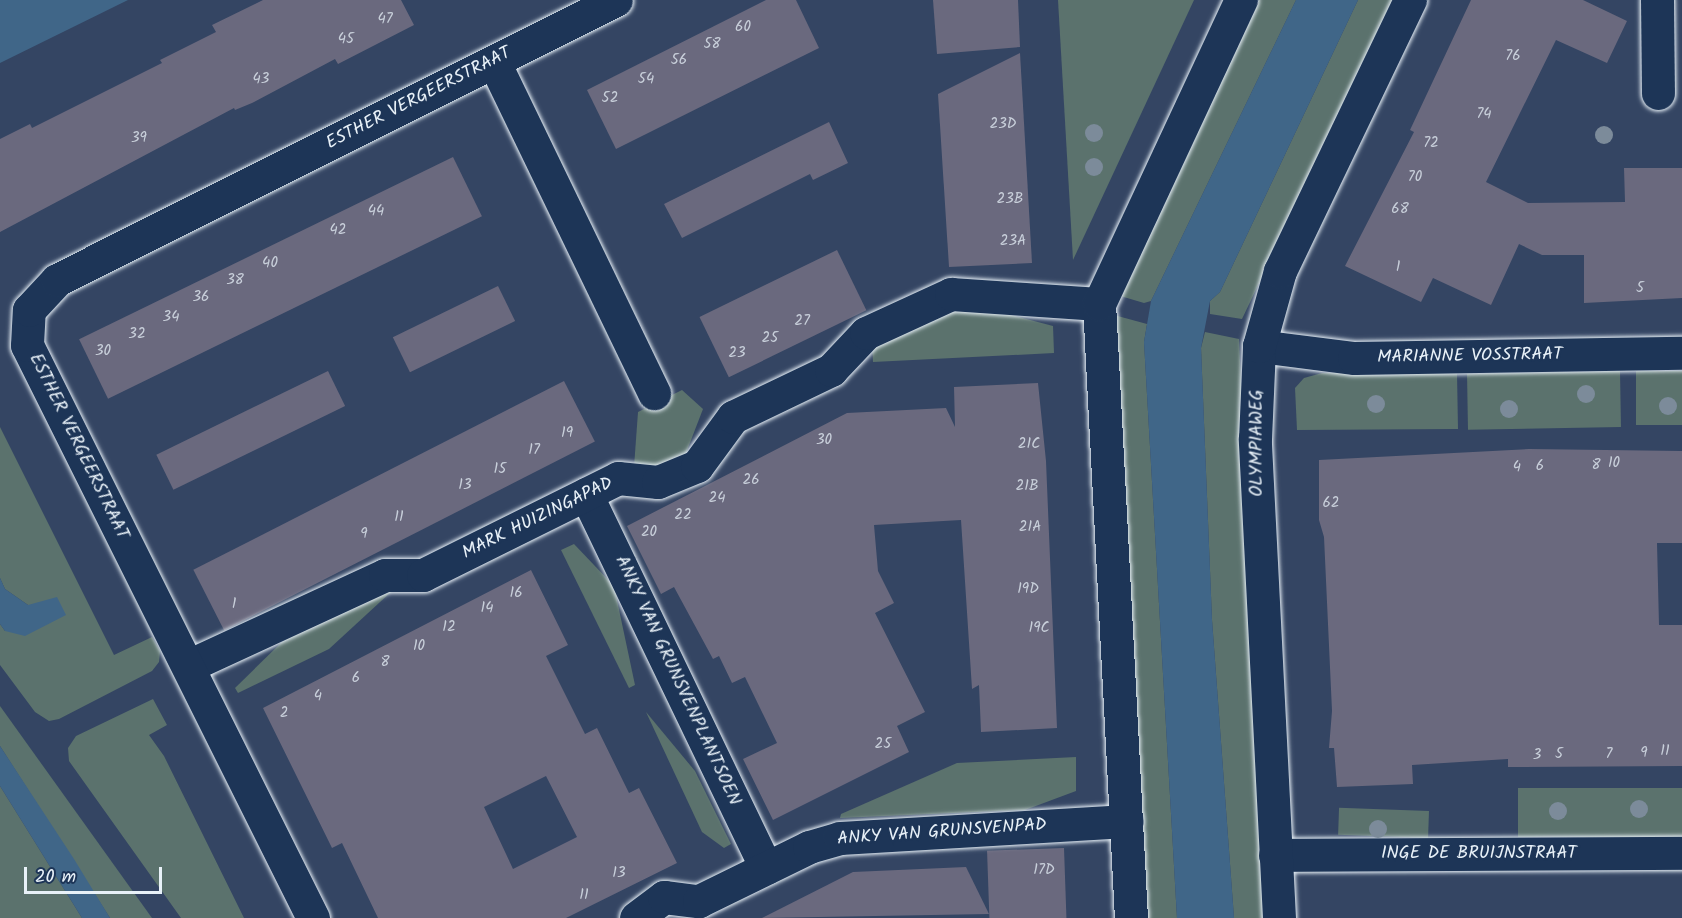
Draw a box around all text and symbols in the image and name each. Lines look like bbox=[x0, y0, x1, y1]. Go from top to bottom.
house number: 47 bbox=[377, 11, 393, 29]
house number: 60 bbox=[735, 19, 751, 37]
house number: 45 bbox=[338, 31, 354, 49]
house number: 58 bbox=[703, 36, 721, 54]
street label: ESTHER VERGEERSTRAAT bbox=[323, 43, 515, 155]
house number: 76 bbox=[1505, 48, 1521, 66]
house number: 56 bbox=[671, 52, 687, 70]
house number: 43 bbox=[253, 71, 269, 89]
house number: 54 bbox=[638, 71, 654, 89]
house number: 52 bbox=[602, 90, 618, 108]
house number: 74 bbox=[1476, 106, 1492, 124]
house number: 23D bbox=[990, 116, 1016, 134]
house number: 39 bbox=[131, 130, 147, 148]
house number: 72 bbox=[1423, 135, 1439, 153]
house number: 70 bbox=[1408, 169, 1422, 187]
house number: 23B bbox=[997, 191, 1023, 209]
house number: 68 bbox=[1391, 201, 1409, 219]
house number: 44 bbox=[368, 203, 384, 221]
house number: 42 bbox=[330, 222, 346, 240]
house number: 23A bbox=[1000, 233, 1026, 251]
house number: 40 bbox=[262, 255, 278, 273]
house number: 1 bbox=[1396, 259, 1400, 277]
house number: 38 bbox=[226, 272, 244, 290]
house number: 5 bbox=[1636, 280, 1644, 298]
house number: 36 bbox=[193, 289, 209, 307]
house number: 34 bbox=[163, 309, 179, 327]
house number: 27 bbox=[794, 313, 810, 331]
house number: 32 bbox=[128, 326, 146, 344]
house number: 25 bbox=[762, 330, 778, 348]
house number: 30 bbox=[95, 343, 111, 361]
house number: 23 bbox=[728, 345, 746, 363]
street label: MARIANNE VOSSTRAAT bbox=[1377, 345, 1563, 369]
street label: ESTHER VERGEERSTRAAT bbox=[23, 350, 133, 544]
street label: OLYMPIAWEG bbox=[1247, 389, 1269, 497]
house number: 19 bbox=[561, 425, 573, 443]
house number: 30 bbox=[816, 432, 832, 450]
house number: 21C bbox=[1018, 436, 1040, 454]
house number: 17 bbox=[528, 442, 540, 460]
house number: 10 bbox=[1608, 455, 1620, 473]
house number: 8 bbox=[1591, 457, 1601, 475]
house number: 6 bbox=[1536, 458, 1544, 476]
house number: 4 bbox=[1513, 459, 1521, 477]
house number: 15 bbox=[494, 461, 506, 479]
house number: 26 bbox=[742, 472, 760, 490]
street label: MARK HUIZINGAPAD bbox=[459, 473, 617, 565]
house number: 13 bbox=[458, 477, 472, 495]
house number: 21B bbox=[1016, 478, 1038, 496]
house number: 24 bbox=[709, 490, 725, 508]
house number: 62 bbox=[1322, 495, 1340, 513]
house number: 22 bbox=[674, 507, 692, 525]
house number: 11 bbox=[394, 509, 404, 527]
house number: 21A bbox=[1019, 519, 1041, 537]
house number: 20 bbox=[641, 524, 657, 542]
house number: 9 bbox=[360, 526, 368, 544]
street label: ANKY VAN GRUNSVENPLANTSOEN bbox=[609, 553, 745, 809]
house number: 19D bbox=[1017, 581, 1039, 599]
house number: 16 bbox=[509, 585, 523, 603]
house number: 1 bbox=[232, 596, 236, 614]
house number: 14 bbox=[481, 600, 493, 618]
house number: 12 bbox=[442, 619, 456, 637]
house number: 19C bbox=[1028, 620, 1050, 638]
house number: 10 bbox=[413, 638, 425, 656]
house number: 8 bbox=[380, 654, 390, 672]
house number: 6 bbox=[352, 670, 360, 688]
house number: 4 bbox=[314, 688, 322, 706]
house number: 2 bbox=[280, 705, 288, 723]
house number: 25 bbox=[875, 736, 891, 754]
house number: 11 bbox=[1660, 743, 1670, 761]
house number: 9 bbox=[1640, 745, 1648, 763]
house number: 5 bbox=[1555, 746, 1563, 764]
house number: 7 bbox=[1606, 746, 1612, 764]
house number: 3 bbox=[1533, 747, 1541, 765]
street label: ANKY VAN GRUNSVENPAD bbox=[837, 815, 1047, 851]
street label: INGE DE BRUIJNSTRAAT bbox=[1381, 843, 1577, 865]
scale bar bbox=[27, 855, 165, 893]
house number: 17D bbox=[1033, 862, 1055, 880]
text: 20 m bbox=[35, 863, 76, 892]
house number: 13 bbox=[612, 865, 626, 883]
house number: 11 bbox=[579, 887, 589, 905]

